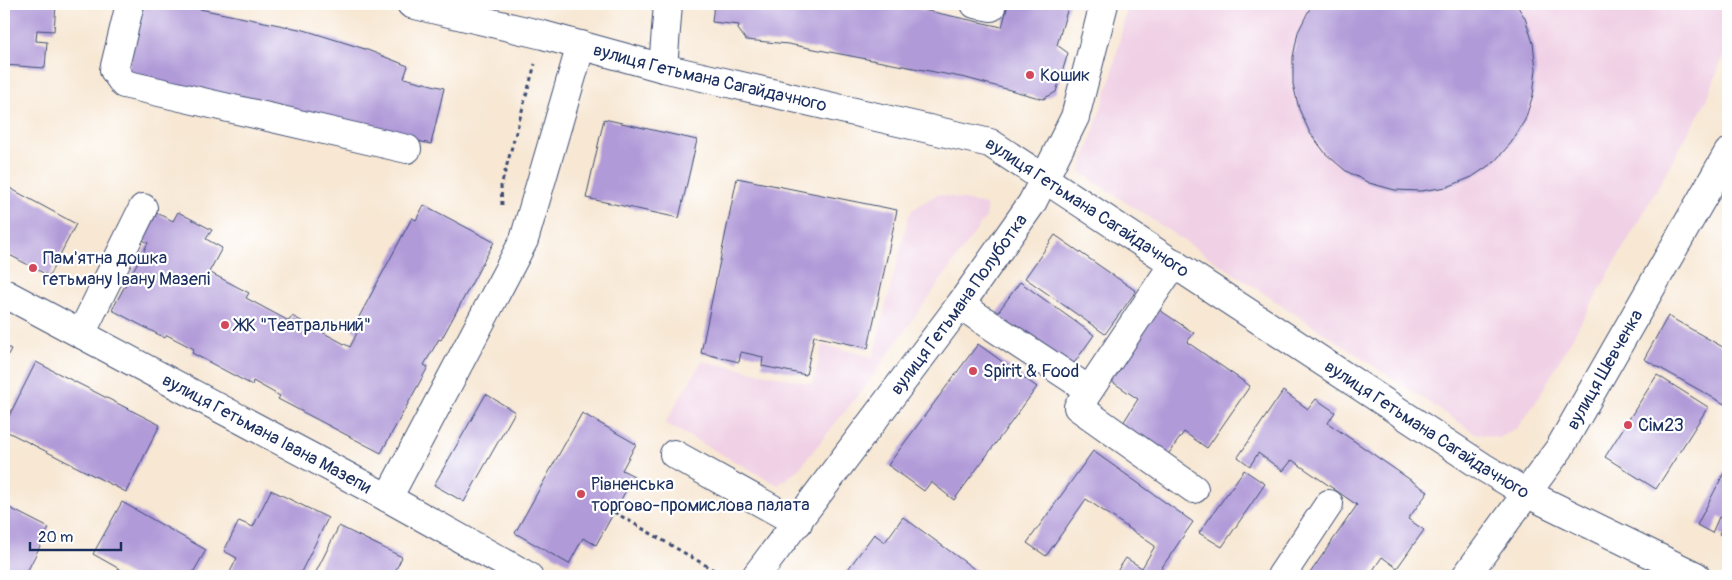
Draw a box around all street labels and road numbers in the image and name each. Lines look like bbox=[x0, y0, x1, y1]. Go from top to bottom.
street label: вулиця Гетьмана Сагайдачного bbox=[591, 38, 829, 117]
street label: вулиця Гетьмана Сагайдачного bbox=[981, 132, 1194, 283]
street label: вулиця Гетьмана Полуботка bbox=[885, 209, 1032, 399]
street label: вулиця Шевченка bbox=[1561, 305, 1648, 434]
street label: вулиця Гетьмана Сагайдачного bbox=[1320, 355, 1534, 504]
street label: вулиця Гетьмана Івана Мазепи bbox=[158, 368, 375, 499]

